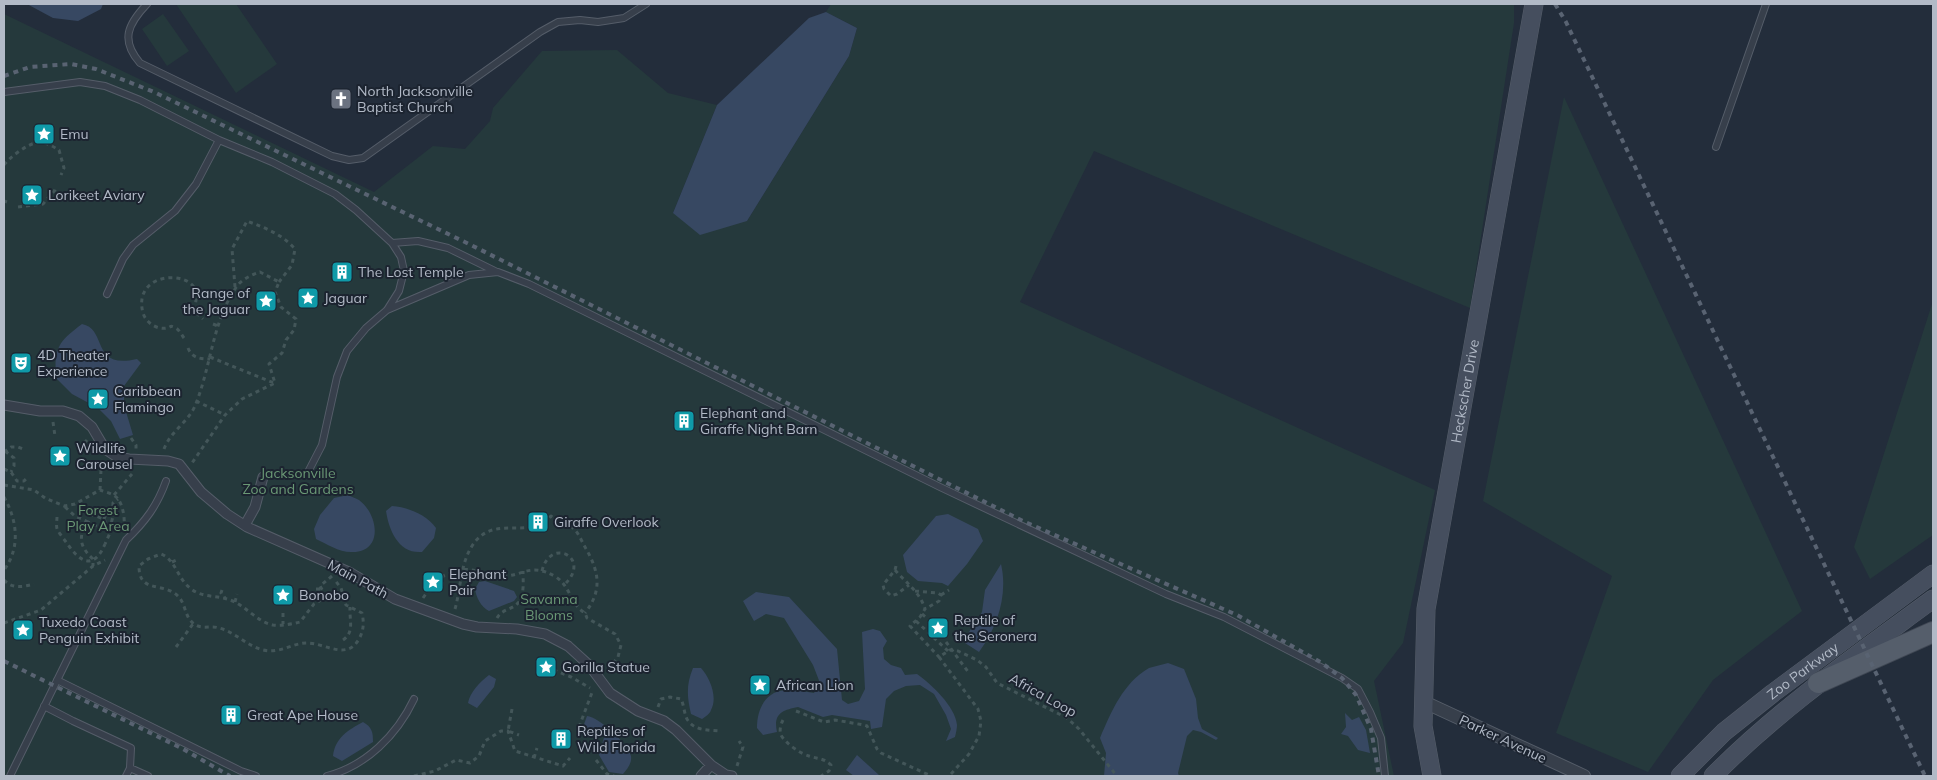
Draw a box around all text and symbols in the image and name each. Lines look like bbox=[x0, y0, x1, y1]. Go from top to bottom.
place label: North Jacksonville Baptist Church bbox=[357, 82, 473, 116]
church icon: North Jacksonville Baptist Church bbox=[329, 87, 353, 111]
place icon: Emu bbox=[32, 122, 56, 146]
place label: Emu bbox=[60, 125, 89, 143]
place icon: Lorikeet Aviary bbox=[20, 183, 44, 207]
place label: Lorikeet Aviary bbox=[48, 186, 145, 204]
building icon: The Lost Temple bbox=[330, 260, 354, 284]
place label: The Lost Temple bbox=[358, 263, 464, 281]
place label: Range of the Jaguar bbox=[183, 284, 251, 318]
place icon: Jaguar bbox=[296, 286, 320, 310]
place icon: Range of the Jaguar bbox=[254, 289, 278, 313]
place label: Jaguar bbox=[324, 289, 368, 307]
street label: Heckscher Drive bbox=[1447, 338, 1483, 444]
place label: 4D Theater Experience bbox=[37, 346, 111, 380]
theatre icon: 4D Theater Experience bbox=[9, 351, 33, 375]
place label: Caribbean Flamingo bbox=[114, 382, 181, 416]
place icon: Caribbean Flamingo bbox=[86, 387, 110, 411]
place label: Elephant and Giraffe Night Barn bbox=[700, 404, 818, 438]
building icon: Elephant and Giraffe Night Barn bbox=[672, 409, 696, 433]
place label: Wildlife Carousel bbox=[76, 439, 133, 473]
place icon: Wildlife Carousel bbox=[48, 444, 72, 468]
park label: Jacksonville Zoo and Gardens bbox=[242, 464, 354, 498]
park label: Forest Play Area bbox=[66, 501, 130, 535]
building icon: Giraffe Overlook bbox=[526, 510, 550, 534]
place label: Giraffe Overlook bbox=[554, 513, 659, 531]
street label: Main Path bbox=[325, 556, 391, 602]
place label: Elephant Pair bbox=[449, 565, 506, 599]
place icon: Elephant Pair bbox=[421, 570, 445, 594]
place icon: Bonobo bbox=[271, 583, 295, 607]
place label: Bonobo bbox=[299, 586, 349, 604]
park label: Savanna Blooms bbox=[520, 590, 578, 624]
place label: Reptile of the Seronera bbox=[954, 611, 1037, 645]
place label: Tuxedo Coast Penguin Exhibit bbox=[39, 613, 139, 647]
place icon: Reptile of the Seronera bbox=[926, 616, 950, 640]
place icon: Tuxedo Coast Penguin Exhibit bbox=[11, 618, 35, 642]
street label: Zoo Parkway bbox=[1763, 638, 1843, 703]
place icon: Gorilla Statue bbox=[534, 655, 558, 679]
place label: Gorilla Statue bbox=[562, 658, 650, 676]
street label: Africa Loop bbox=[1006, 669, 1080, 721]
place icon: African Lion bbox=[748, 673, 772, 697]
place label: African Lion bbox=[776, 676, 854, 694]
building icon: Great Ape House bbox=[219, 703, 243, 727]
place label: Great Ape House bbox=[247, 706, 358, 724]
street label: Parker Avenue bbox=[1456, 711, 1550, 767]
place label: Reptiles of Wild Florida bbox=[577, 722, 656, 756]
building icon: Reptiles of Wild Florida bbox=[549, 727, 573, 751]

